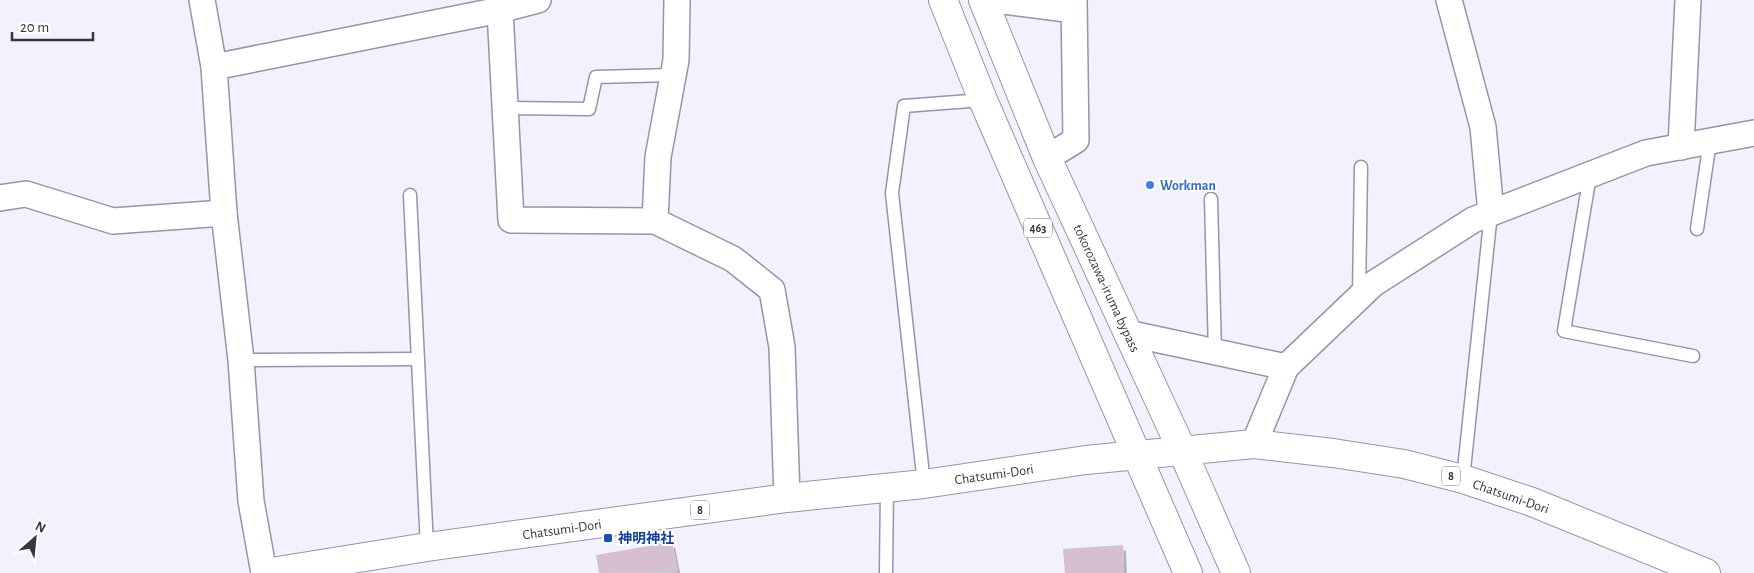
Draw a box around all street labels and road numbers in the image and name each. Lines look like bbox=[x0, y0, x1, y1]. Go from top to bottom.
road number: 463 bbox=[1024, 218, 1052, 238]
street label: tokorozawa-iruma bypass bbox=[1070, 222, 1142, 354]
street label: Chatsumi-Dori bbox=[954, 463, 1035, 487]
road number: 8 bbox=[1442, 466, 1460, 486]
street label: Chatsumi-Dori bbox=[1471, 477, 1551, 517]
road number: 8 bbox=[691, 500, 709, 520]
street label: Chatsumi-Dori bbox=[522, 518, 603, 542]

